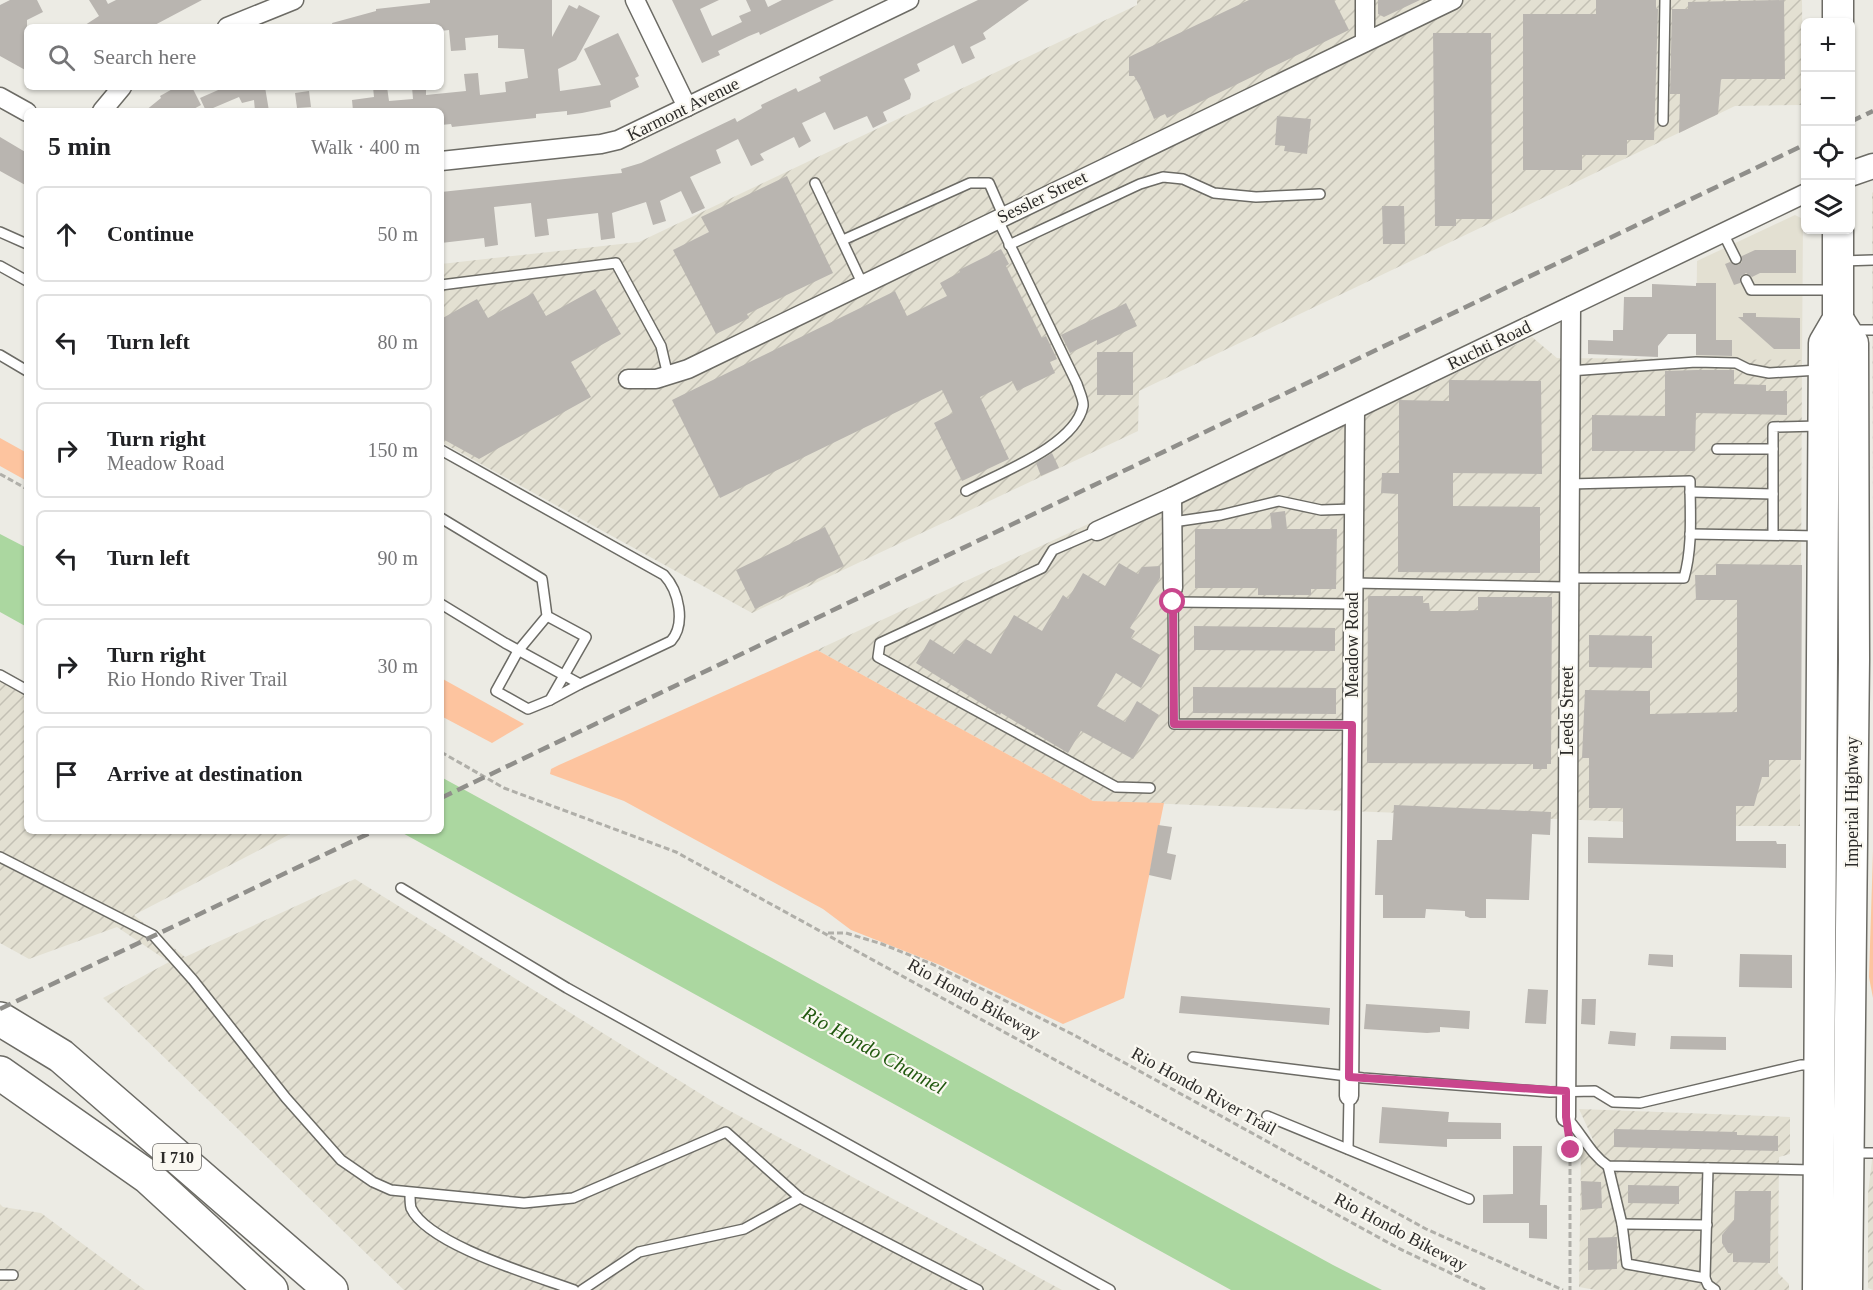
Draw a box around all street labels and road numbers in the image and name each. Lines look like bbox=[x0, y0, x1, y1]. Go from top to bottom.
street label: Karmont Avenue bbox=[624, 73, 742, 145]
street label: Sessler Street bbox=[994, 167, 1090, 227]
street label: Ruchti Road bbox=[1444, 316, 1534, 374]
street label: Meadow Road bbox=[1342, 592, 1362, 698]
street label: Leeds Street bbox=[1557, 666, 1577, 756]
street label: Imperial Highway bbox=[1842, 736, 1862, 868]
street label: Rio Hondo Bikeway bbox=[904, 954, 1044, 1044]
street label: Rio Hondo River Trail bbox=[1128, 1043, 1280, 1139]
road number: I 710 bbox=[153, 1144, 201, 1170]
street label: Rio Hondo Bikeway bbox=[1331, 1188, 1471, 1276]

